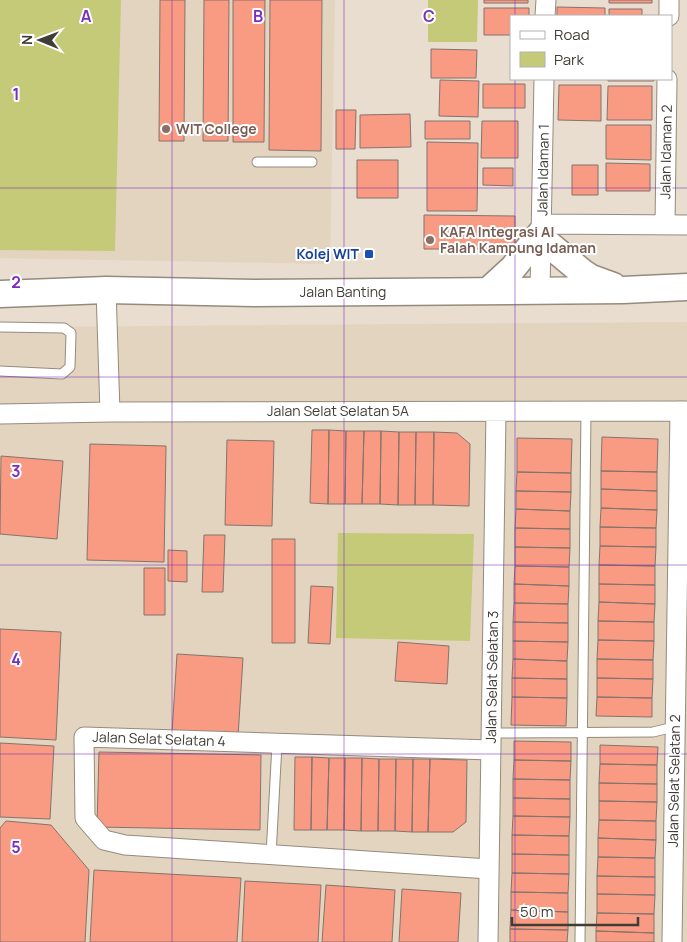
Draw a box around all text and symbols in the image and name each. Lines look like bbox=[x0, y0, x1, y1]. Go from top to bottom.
text: A bbox=[81, 5, 92, 27]
text: B bbox=[253, 5, 263, 27]
text: C bbox=[423, 5, 435, 27]
north arrow bbox=[15, 15, 65, 65]
legend bbox=[510, 15, 672, 80]
text: Road bbox=[554, 24, 590, 45]
text: N bbox=[17, 35, 36, 45]
text: Park bbox=[554, 49, 584, 70]
text: 1 bbox=[12, 83, 20, 105]
street label: Jalan Idaman 2 bbox=[655, 105, 676, 199]
place label: WIT College bbox=[176, 119, 257, 138]
marker: WIT College bbox=[160, 123, 172, 135]
street label: Jalan Idaman 1 bbox=[532, 124, 553, 216]
place label: KAFA Integrasi Al Falah Kampung Idaman bbox=[440, 222, 596, 257]
marker: KAFA Integrasi Al Falah Kampung Idaman bbox=[424, 234, 436, 246]
place label: Kolej WIT bbox=[297, 244, 360, 263]
marker: Kolej WIT bbox=[363, 248, 375, 260]
text: 2 bbox=[11, 271, 21, 293]
street label: Jalan Banting bbox=[300, 282, 386, 301]
street label: Jalan Selat Selatan 5A bbox=[267, 401, 409, 420]
text: 3 bbox=[11, 460, 21, 482]
street label: Jalan Selat Selatan 3 bbox=[481, 610, 502, 744]
text: 4 bbox=[11, 648, 21, 670]
street label: Jalan Selat Selatan 2 bbox=[663, 714, 684, 848]
street label: Jalan Selat Selatan 4 bbox=[92, 727, 226, 750]
text: 5 bbox=[11, 836, 21, 858]
scale bar bbox=[512, 894, 638, 926]
text: 50 m bbox=[520, 901, 554, 922]

